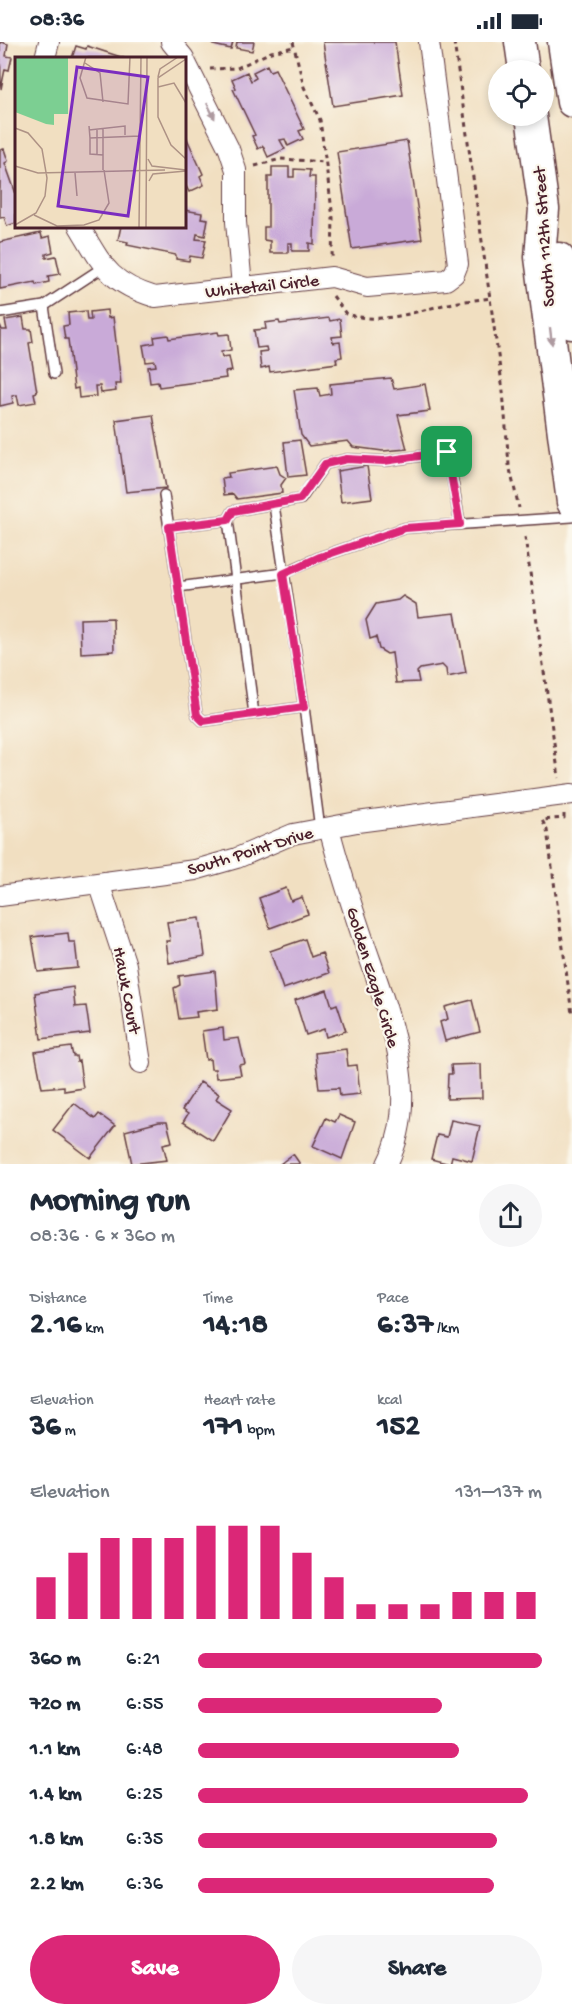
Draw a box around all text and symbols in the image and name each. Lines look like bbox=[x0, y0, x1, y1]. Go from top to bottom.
text: 08:36 bbox=[30, 8, 84, 34]
inset map bbox=[15, 57, 186, 228]
map controls bbox=[488, 60, 554, 126]
button: locate bbox=[488, 60, 554, 126]
one-way arrow bbox=[207, 102, 216, 119]
street label: South 112th Street bbox=[530, 165, 561, 307]
street label: Whitetail Circle bbox=[204, 271, 321, 304]
one-way arrow bbox=[546, 327, 555, 346]
pin bbox=[421, 426, 472, 477]
icon: arrive bbox=[430, 435, 463, 468]
street label: South Point Drive bbox=[186, 823, 317, 881]
street label: Golden Eagle Circle bbox=[340, 905, 403, 1051]
street label: Hawk Court bbox=[107, 945, 145, 1037]
text: Morning run bbox=[30, 1184, 190, 1222]
button: share bbox=[479, 1184, 542, 1247]
text: 08:36 · 6 × 360 m bbox=[30, 1226, 175, 1249]
text: Distance bbox=[30, 1290, 87, 1309]
text: Time bbox=[204, 1290, 233, 1309]
text: Pace bbox=[377, 1290, 409, 1309]
text: 2.16 bbox=[30, 1309, 81, 1344]
text: 14:18 bbox=[204, 1309, 268, 1344]
text: 6:37 bbox=[377, 1309, 433, 1344]
text: km bbox=[81, 1320, 104, 1339]
text: /km bbox=[433, 1320, 459, 1339]
text: Elevation bbox=[30, 1392, 94, 1411]
text: Heart rate bbox=[204, 1392, 275, 1411]
text: kcal bbox=[377, 1392, 402, 1411]
text: 36 bbox=[30, 1411, 61, 1446]
text: 171 bbox=[204, 1411, 244, 1446]
text: 152 bbox=[377, 1411, 420, 1446]
text: m bbox=[61, 1422, 76, 1441]
text: bpm bbox=[244, 1422, 275, 1441]
text: Elevation bbox=[30, 1482, 110, 1505]
text: 131–137 m bbox=[455, 1482, 542, 1505]
text: 360 m bbox=[30, 1649, 81, 1672]
text: 6:21 bbox=[126, 1649, 160, 1672]
text: 720 m bbox=[30, 1694, 81, 1717]
text: 6:55 bbox=[126, 1694, 163, 1717]
text: 1.1 km bbox=[30, 1739, 80, 1762]
text: 6:48 bbox=[126, 1739, 163, 1762]
text: 1.4 km bbox=[30, 1784, 82, 1807]
text: 6:25 bbox=[126, 1784, 163, 1807]
text: 1.8 km bbox=[30, 1829, 83, 1852]
text: 6:35 bbox=[126, 1829, 163, 1852]
text: 2.2 km bbox=[30, 1874, 84, 1897]
text: 6:36 bbox=[126, 1874, 163, 1897]
button: Save bbox=[30, 1935, 280, 2004]
button: Share bbox=[292, 1935, 542, 2004]

